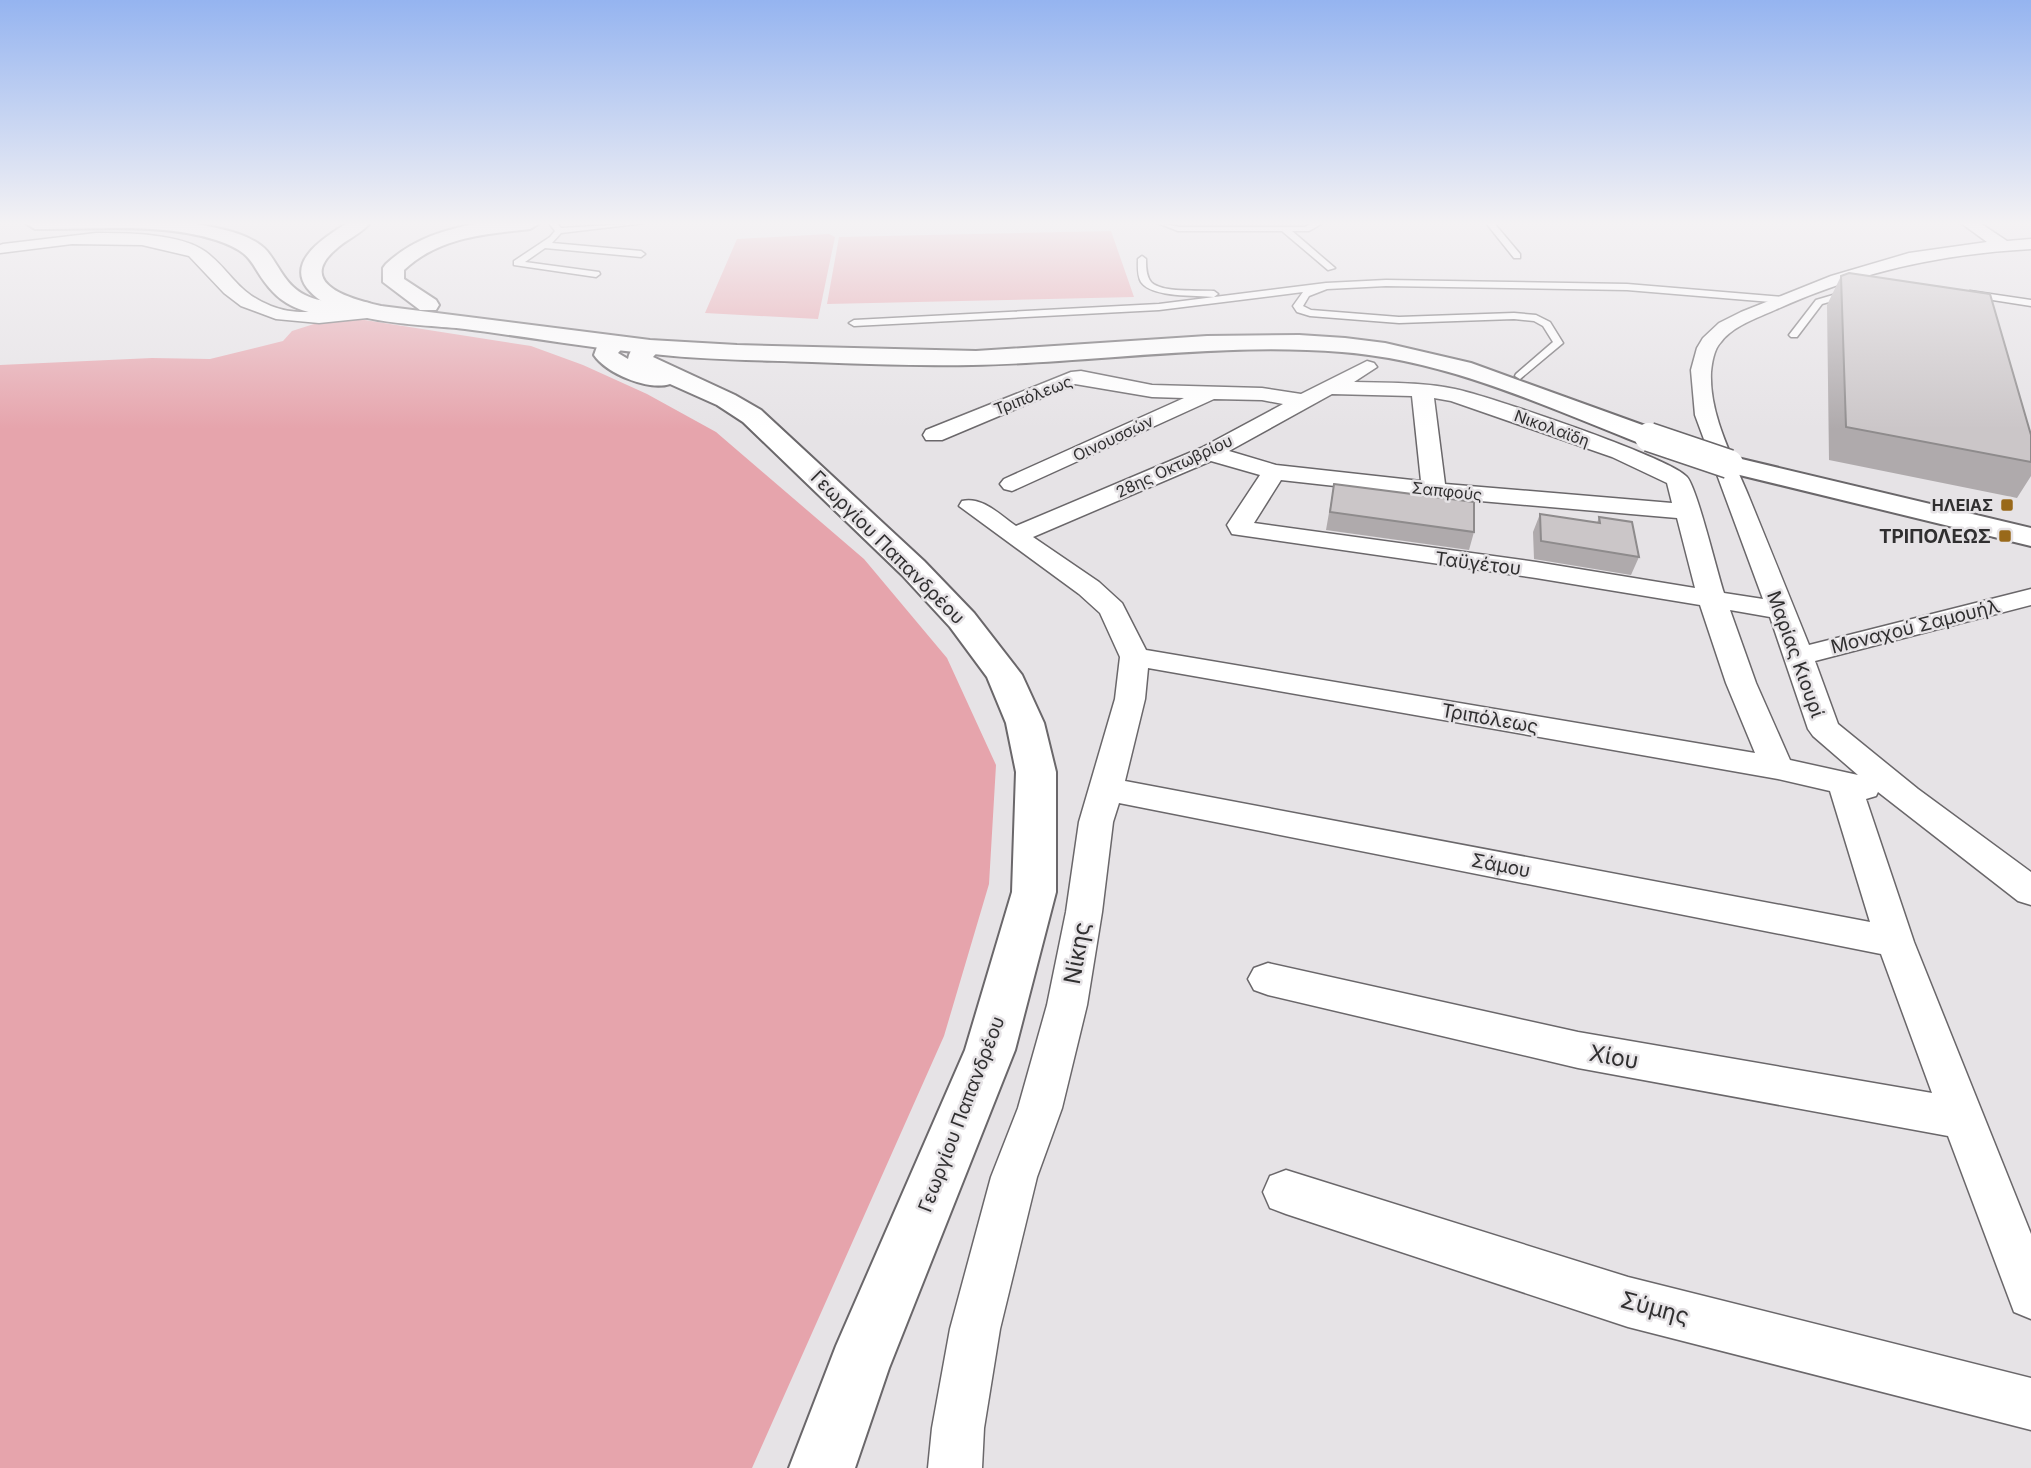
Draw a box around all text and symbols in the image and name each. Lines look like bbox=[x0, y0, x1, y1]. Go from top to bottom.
street label: Τριπόλεως bbox=[991, 371, 1075, 419]
street label: Νικολαϊδη bbox=[1512, 405, 1592, 451]
street label: Οινουσσών bbox=[1069, 411, 1157, 465]
street label: 28ης Οκτωβρίου bbox=[1112, 430, 1236, 502]
street label: Γεωργίου Παπανδρέου bbox=[806, 466, 969, 629]
street label: Σαπφούς bbox=[1411, 477, 1483, 505]
place label: ΗΛΕΙΑΣ bbox=[1932, 495, 1993, 515]
marker: ΗΛΕΙΑΣ bbox=[1999, 497, 2015, 513]
place label: ΤΡΙΠΟΛΕΩΣ bbox=[1879, 525, 1991, 548]
marker: ΤΡΙΠΟΛΕΩΣ bbox=[1997, 528, 2013, 544]
street label: Ταϋγέτου bbox=[1434, 547, 1522, 580]
street label: Μαρίας Κιουρί bbox=[1762, 588, 1829, 721]
street label: Μοναχού Σαμουήλ bbox=[1828, 594, 2002, 659]
street label: Τριπόλεως bbox=[1440, 699, 1540, 738]
street label: Σάμου bbox=[1470, 849, 1532, 882]
street label: Νίκης bbox=[1058, 920, 1096, 986]
street label: Γεωργίου Παπανδρέου bbox=[913, 1013, 1009, 1215]
street label: Χίου bbox=[1587, 1039, 1641, 1075]
street label: Σύμης bbox=[1618, 1285, 1692, 1331]

